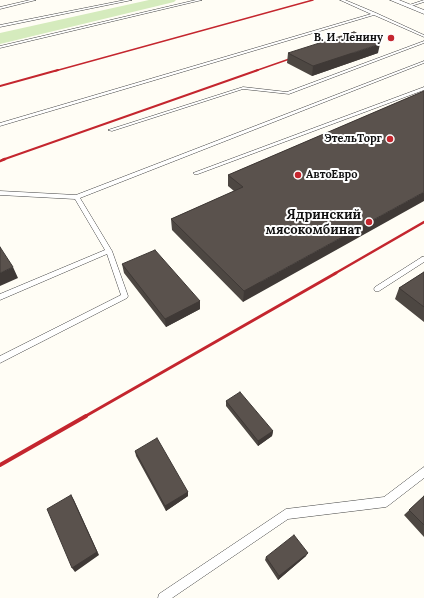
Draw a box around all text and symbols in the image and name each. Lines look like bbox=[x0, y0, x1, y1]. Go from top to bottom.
place label: В. И. Ленину bbox=[314, 31, 383, 45]
marker: В. И. Ленину bbox=[386, 33, 396, 43]
place label: ЭтельТорг bbox=[324, 132, 382, 146]
marker: ЭтельТорг bbox=[385, 134, 395, 144]
place label: АвтоЕвро bbox=[306, 168, 357, 182]
marker: АвтоЕвро bbox=[293, 170, 303, 180]
place label: Ядринский мясокомбинат bbox=[265, 207, 361, 238]
marker: Ядринский мясокомбинат bbox=[364, 217, 374, 227]

